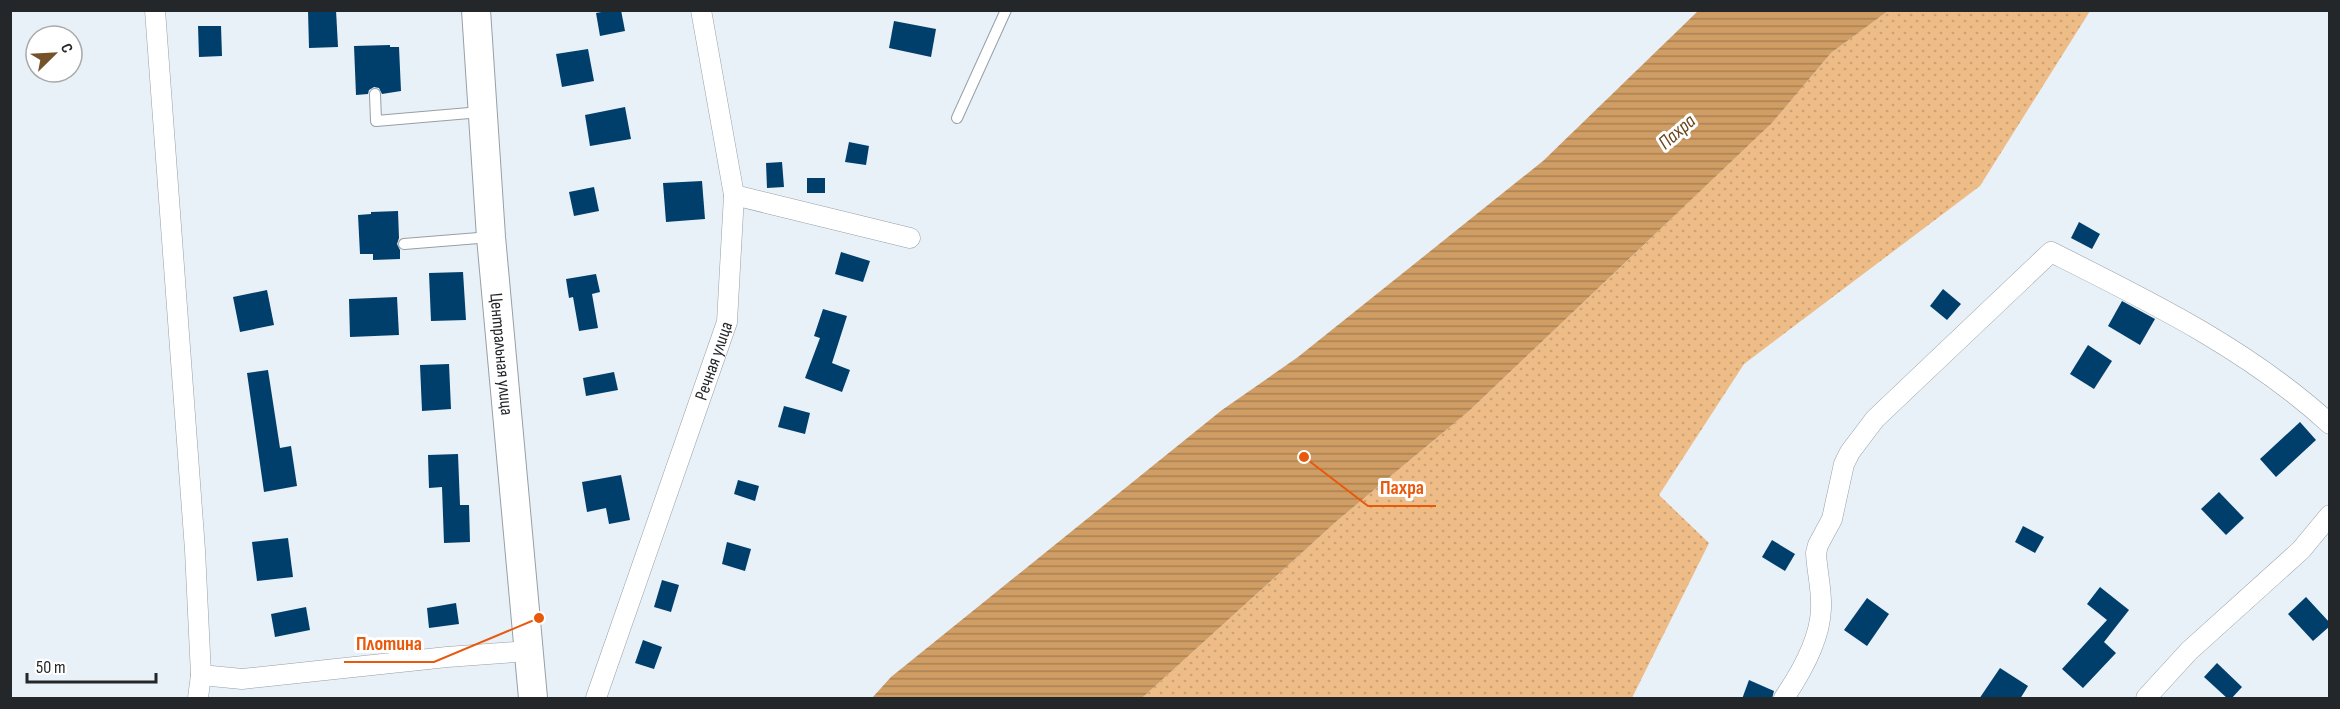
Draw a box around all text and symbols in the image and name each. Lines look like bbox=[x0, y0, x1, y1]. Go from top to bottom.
north arrow bbox=[24, 24, 84, 84]
text: С bbox=[56, 41, 77, 56]
water label: Пахра bbox=[1653, 109, 1701, 155]
street label: Центральная улица bbox=[486, 292, 518, 416]
street label: Речная улица bbox=[690, 319, 737, 403]
callout: Пахра bbox=[1368, 468, 1436, 506]
text: Пахра bbox=[1380, 476, 1424, 500]
callout: Плотина bbox=[344, 624, 434, 662]
text: Плотина bbox=[356, 632, 422, 656]
scale bar bbox=[27, 646, 156, 684]
text: 50 m bbox=[36, 657, 66, 678]

